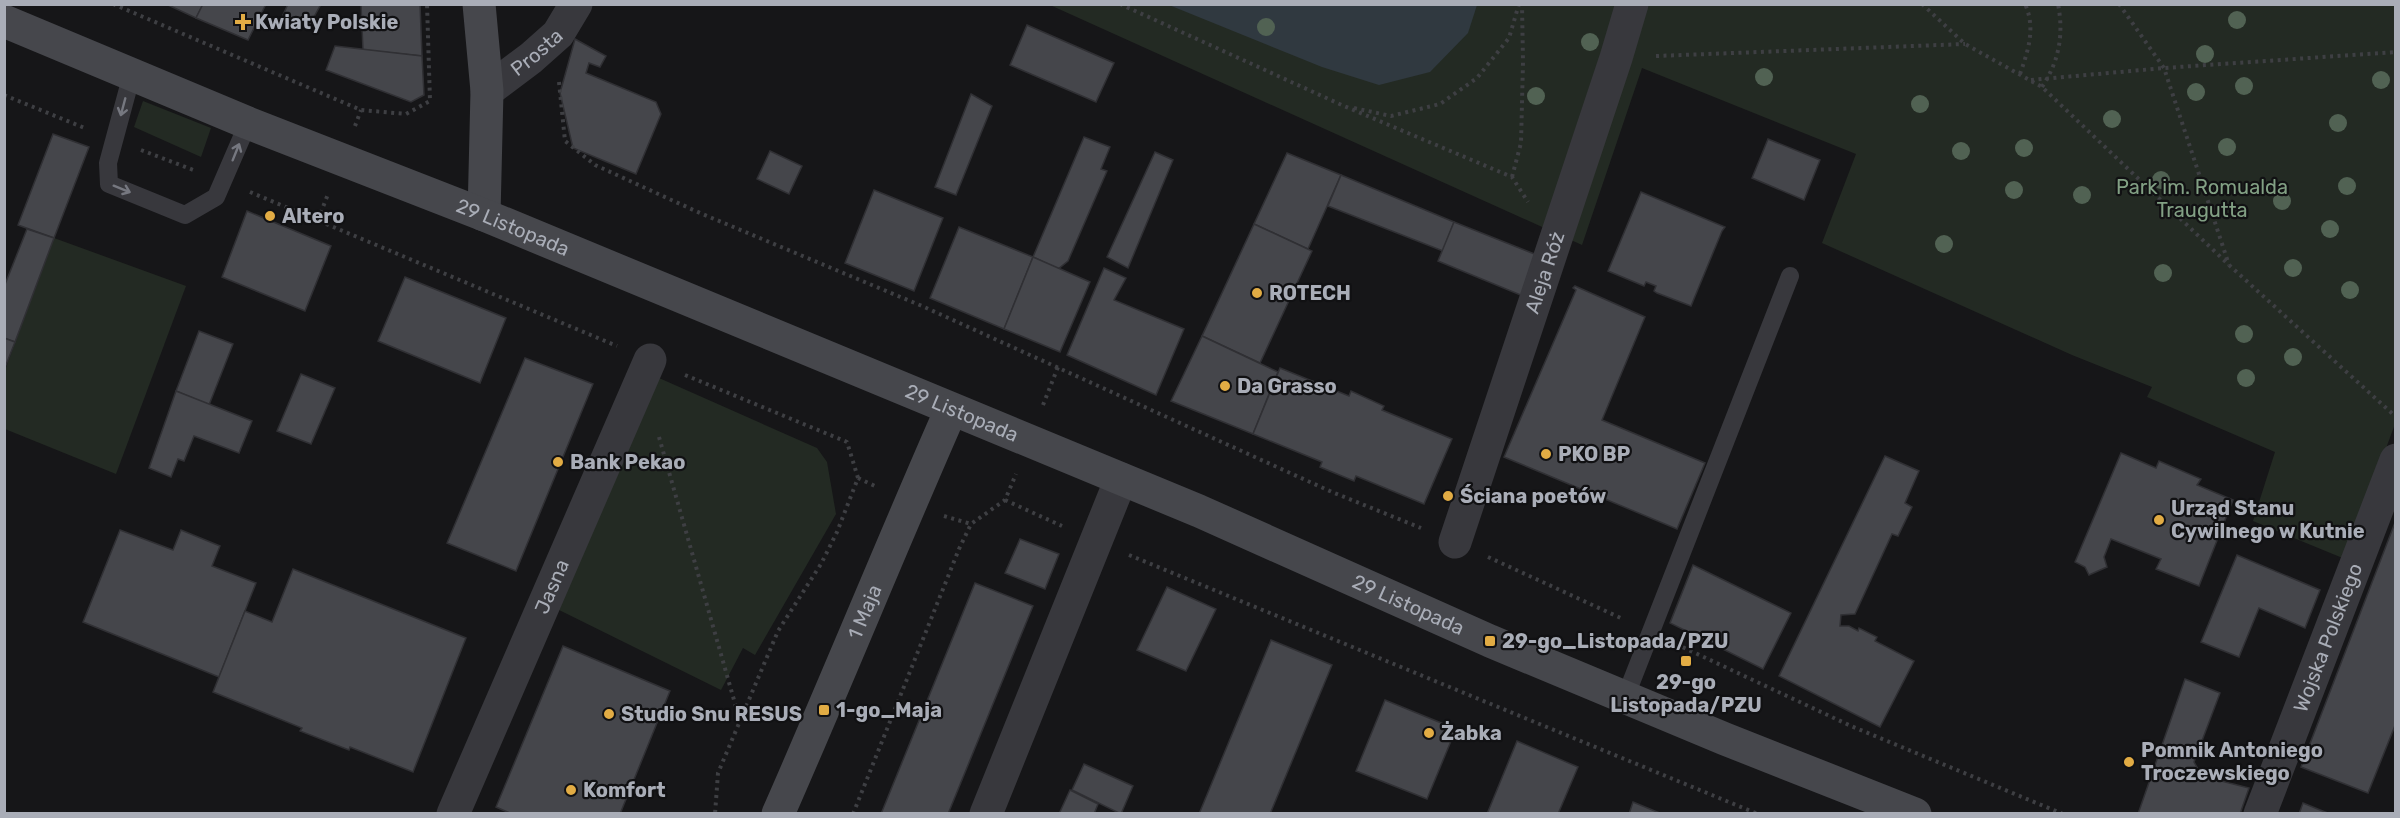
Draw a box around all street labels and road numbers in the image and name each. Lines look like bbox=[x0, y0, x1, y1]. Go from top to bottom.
street label: Prosta bbox=[506, 24, 568, 81]
street label: 29 Listopada bbox=[453, 193, 573, 261]
street label: Aleja Róż bbox=[1520, 228, 1569, 317]
street label: 29 Listopada bbox=[902, 379, 1022, 447]
street label: Jasna bbox=[529, 556, 574, 617]
street label: Wojska Polskiego bbox=[2288, 560, 2367, 715]
street label: 29 Listopada bbox=[1349, 569, 1468, 640]
street label: 1 Maja bbox=[843, 581, 887, 643]

